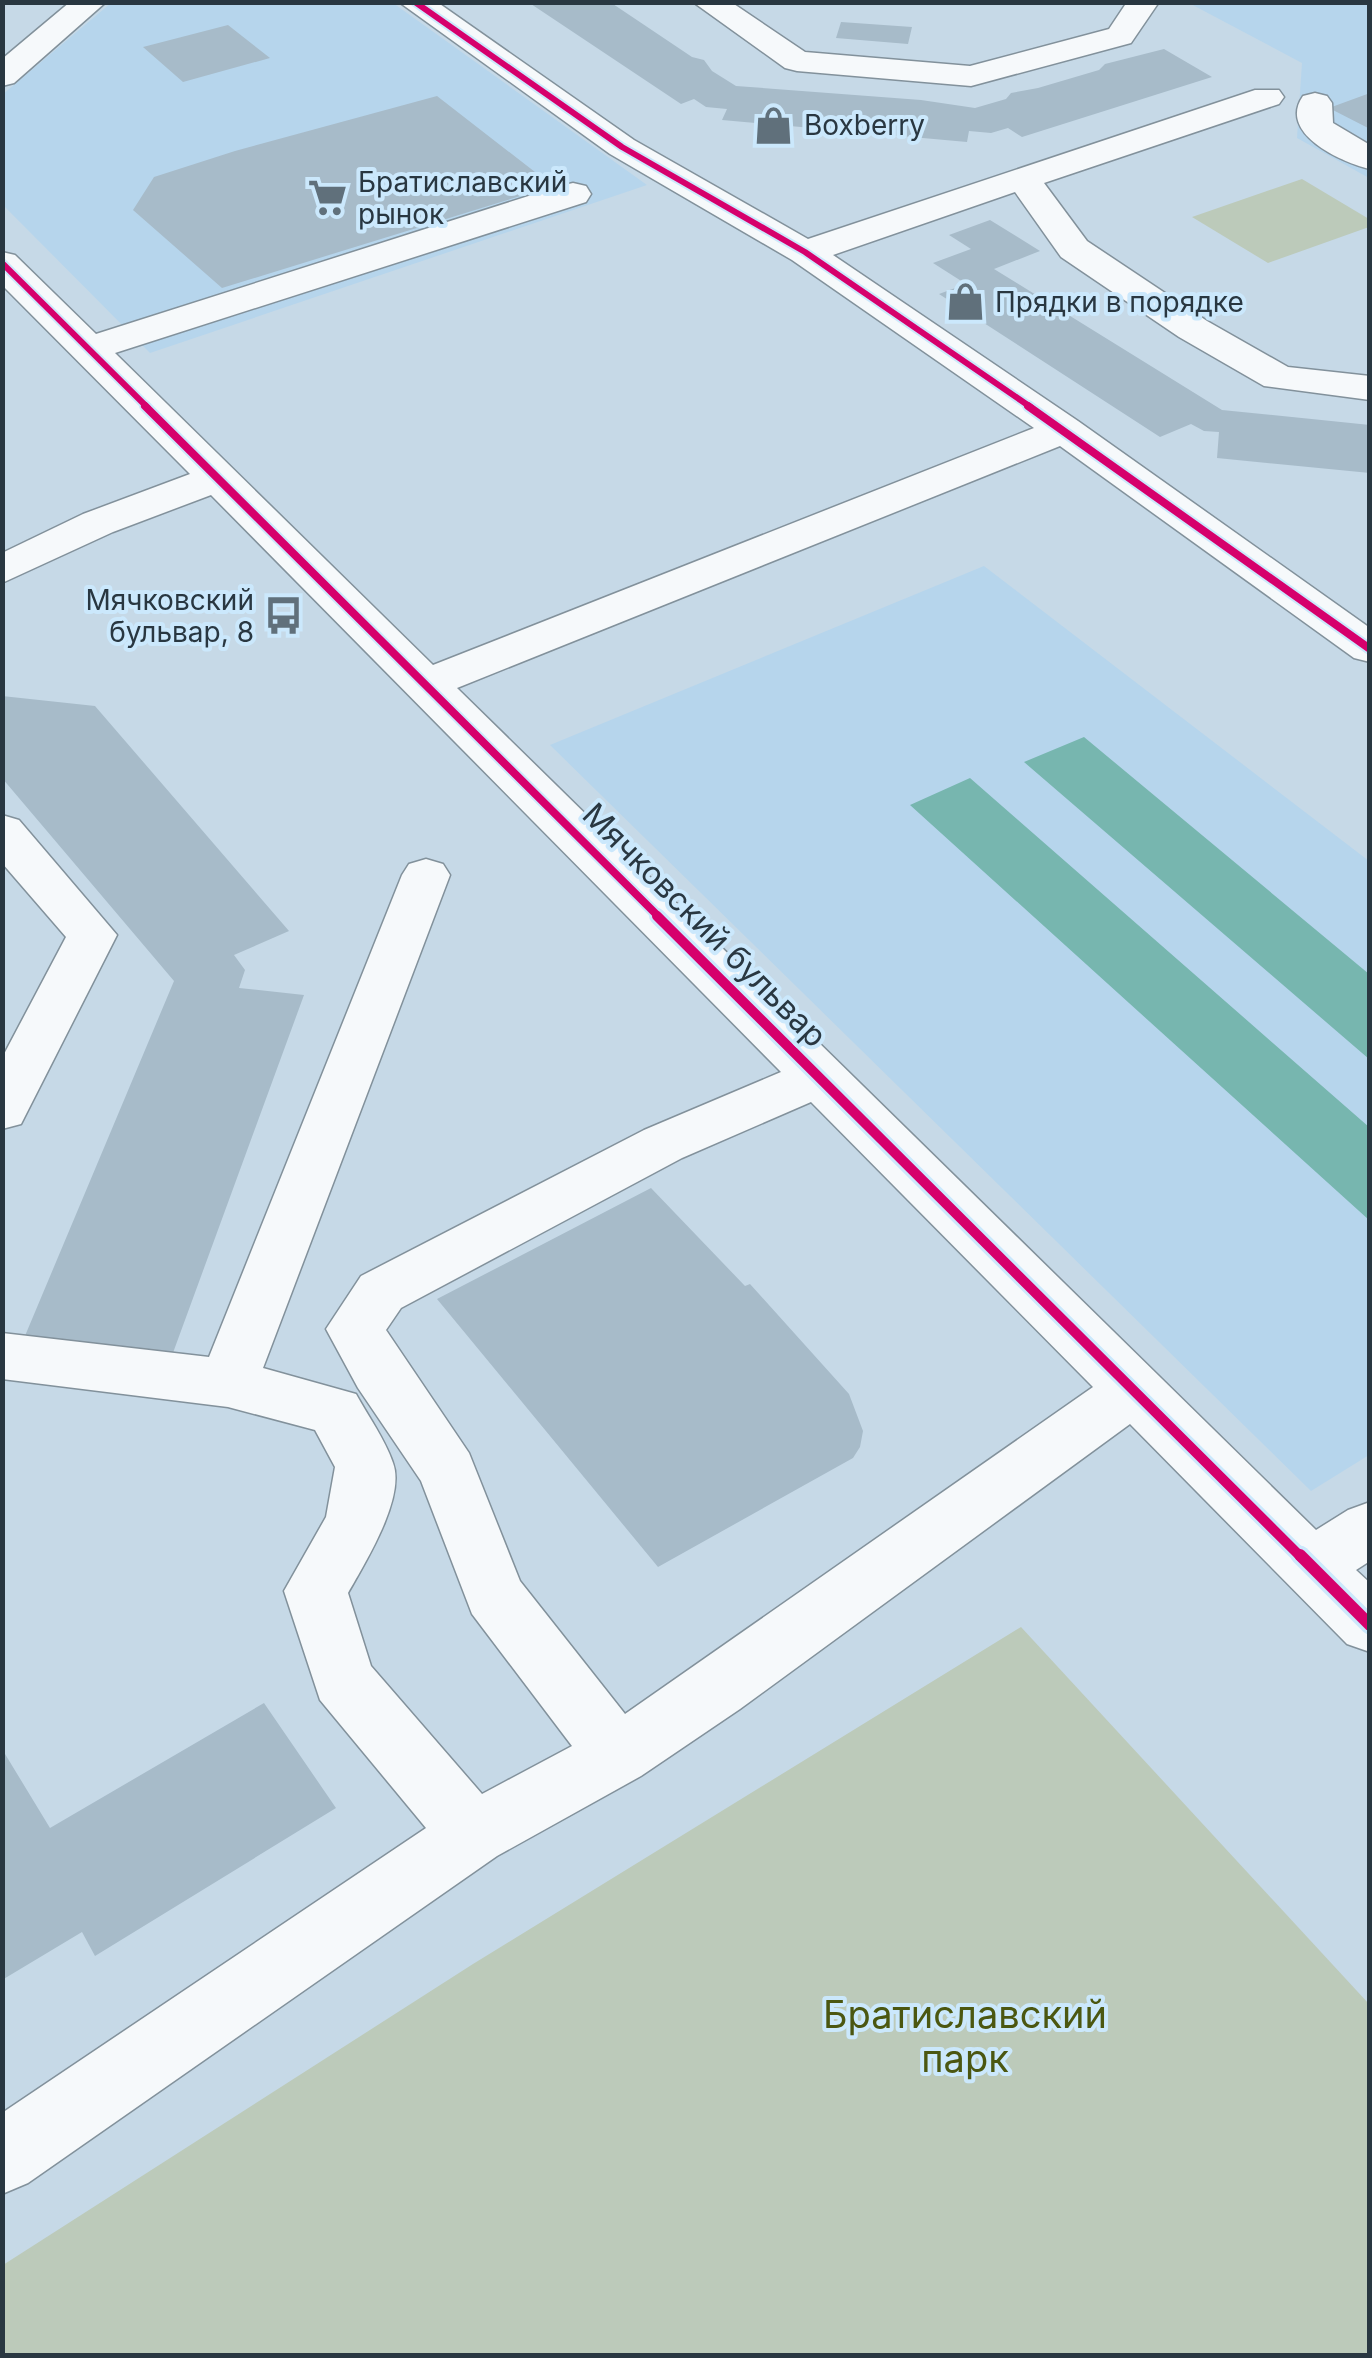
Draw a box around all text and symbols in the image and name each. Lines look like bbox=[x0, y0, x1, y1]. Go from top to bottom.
shop icon: Boxberry bbox=[753, 104, 795, 146]
place label: Boxberry bbox=[804, 108, 925, 142]
place label: Братиславский рынок bbox=[358, 165, 567, 231]
supermarket icon: Братиславский рынок bbox=[307, 177, 349, 219]
shop icon: Прядки в порядке bbox=[944, 281, 986, 323]
place label: Прядки в порядке bbox=[995, 285, 1244, 319]
place label: Мячковский бульвар, 8 bbox=[86, 583, 254, 649]
bus stop icon: Мячковский бульвар, 8 bbox=[263, 595, 305, 637]
street label: Мячковский бульвар bbox=[575, 795, 835, 1055]
park label: Братиславский парк bbox=[823, 1991, 1107, 2081]

